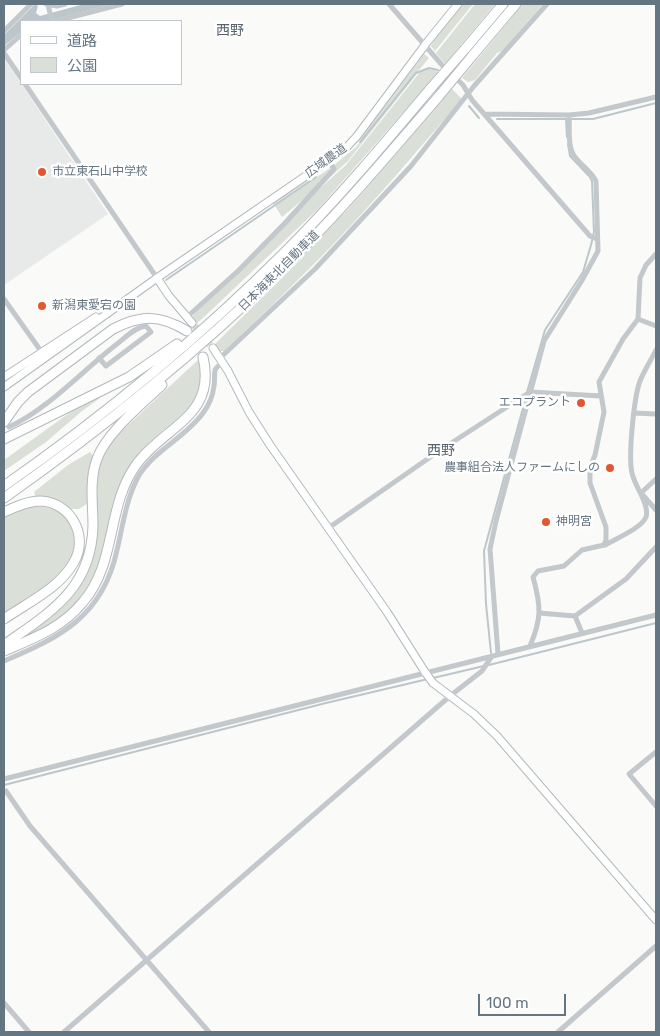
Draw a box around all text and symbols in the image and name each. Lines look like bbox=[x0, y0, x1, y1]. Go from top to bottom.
legend bbox=[20, 20, 182, 85]
district label: 西野 bbox=[216, 23, 244, 39]
text: 道路 bbox=[67, 32, 97, 50]
text: 公園 bbox=[67, 57, 97, 75]
street label: 広域農道 bbox=[302, 141, 350, 181]
place label: 市立東石山中学校 bbox=[52, 165, 148, 179]
marker: 市立東石山中学校 bbox=[36, 166, 48, 178]
street label: 日本海東北自動車道 bbox=[236, 228, 322, 314]
place label: 新潟東愛宕の園 bbox=[52, 299, 136, 313]
marker: 新潟東愛宕の園 bbox=[36, 300, 48, 312]
place label: エコプラント bbox=[499, 396, 571, 410]
marker: エコプラント bbox=[575, 397, 587, 409]
district label: 西野 bbox=[427, 443, 455, 459]
place label: 農事組合法人ファームにしの bbox=[444, 461, 600, 475]
marker: 農事組合法人ファームにしの bbox=[604, 462, 616, 474]
place label: 神明宮 bbox=[556, 515, 592, 529]
marker: 神明宮 bbox=[540, 516, 552, 528]
scale bar bbox=[480, 984, 568, 1016]
text: 100 m bbox=[486, 994, 528, 1012]

